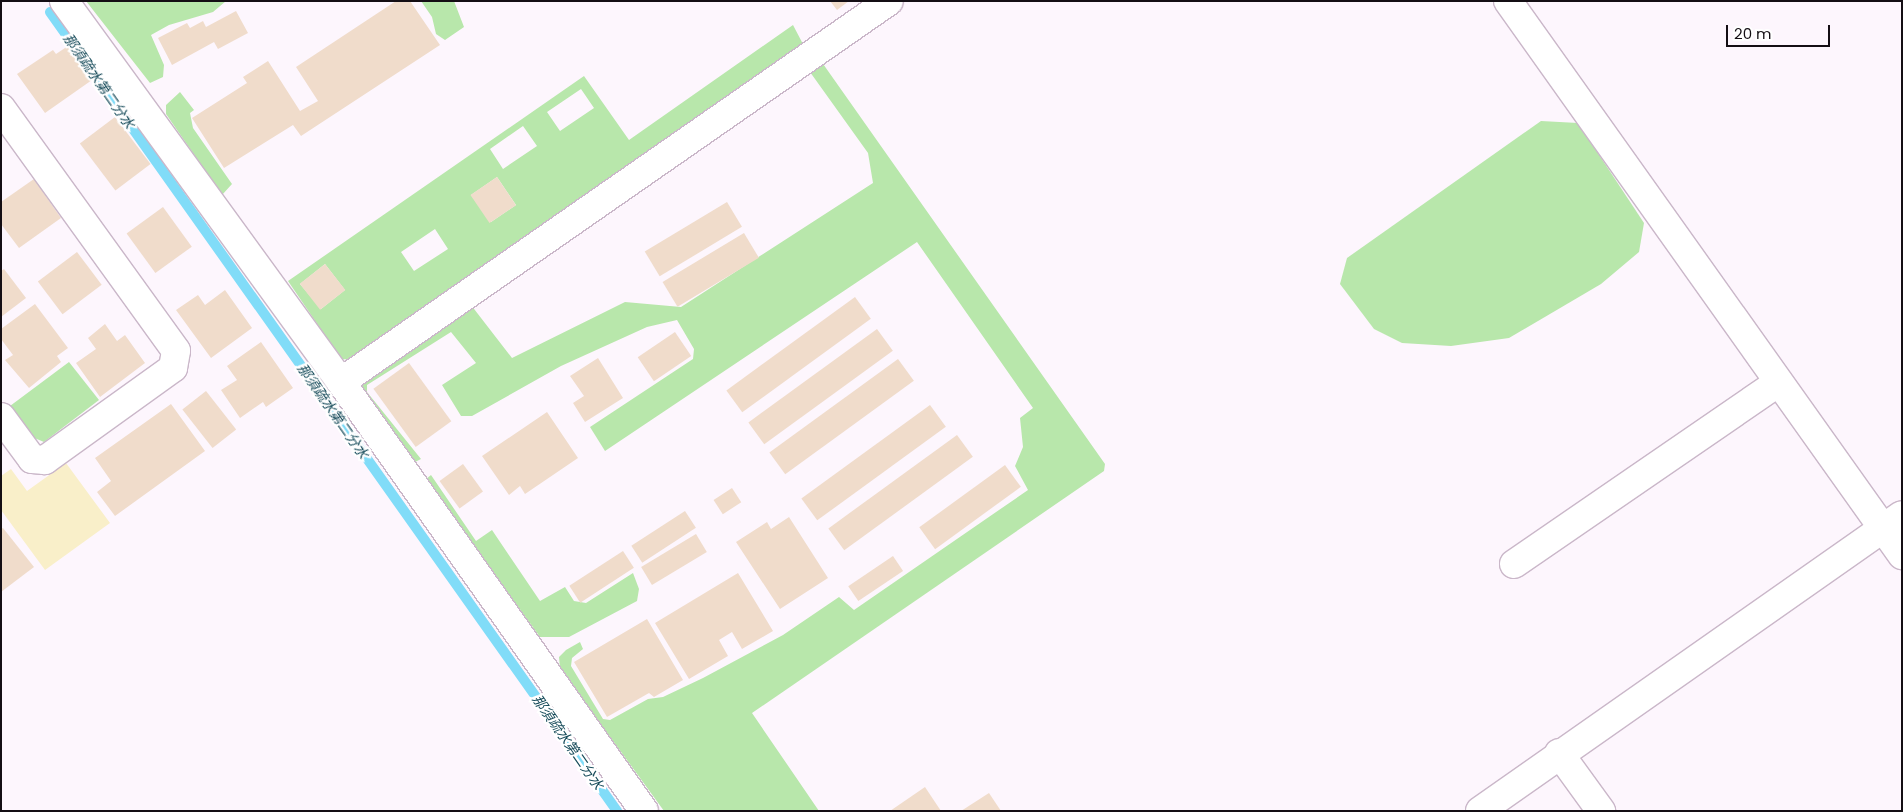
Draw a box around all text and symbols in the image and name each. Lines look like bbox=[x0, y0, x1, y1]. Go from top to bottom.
scale bar bbox=[1728, 15, 1832, 47]
text: 20 m bbox=[1734, 23, 1772, 44]
water label: 那須疏水第二分水 bbox=[60, 30, 138, 132]
water label: 那須疏水第二分水 bbox=[294, 360, 372, 462]
water label: 那須疏水第二分水 bbox=[529, 691, 607, 793]

